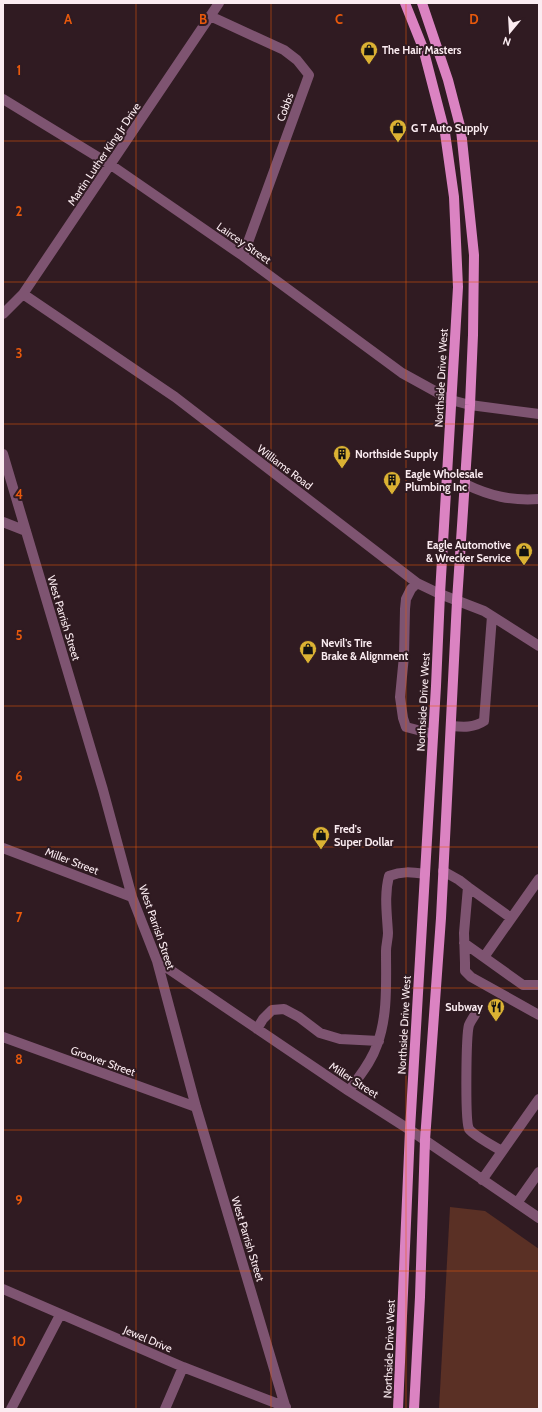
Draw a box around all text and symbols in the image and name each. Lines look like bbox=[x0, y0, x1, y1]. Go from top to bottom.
text: A bbox=[64, 11, 73, 27]
text: B bbox=[199, 11, 207, 27]
text: C bbox=[335, 11, 343, 27]
text: D bbox=[469, 11, 479, 27]
north arrow bbox=[490, 12, 530, 52]
text: N bbox=[501, 34, 513, 49]
shop icon: The Hair Masters bbox=[359, 40, 379, 65]
place label: The Hair Masters bbox=[382, 43, 462, 57]
text: 1 bbox=[17, 62, 21, 78]
street label: Cobbs bbox=[273, 90, 297, 123]
street label: Martin Luther King Jr Drive bbox=[64, 100, 144, 208]
shop icon: G T Auto Supply bbox=[388, 118, 408, 143]
place label: G T Auto Supply bbox=[411, 121, 488, 135]
text: 2 bbox=[16, 203, 23, 219]
street label: Laircey Street bbox=[214, 219, 274, 267]
street label: Northside Drive West bbox=[431, 328, 451, 428]
text: 3 bbox=[15, 345, 23, 361]
street label: Williams Road bbox=[254, 442, 316, 492]
building icon: Northside Supply bbox=[332, 444, 352, 469]
place label: Northside Supply bbox=[355, 447, 438, 461]
place label: Eagle Wholesale Plumbing Inc bbox=[405, 467, 484, 494]
building icon: Eagle Wholesale Plumbing Inc bbox=[382, 470, 402, 495]
text: 4 bbox=[15, 486, 23, 502]
place label: Eagle Automotive & Wrecker Service bbox=[426, 538, 511, 565]
shop icon: Eagle Automotive & Wrecker Service bbox=[514, 541, 534, 566]
street label: West Parrish Street bbox=[44, 574, 84, 663]
text: 5 bbox=[16, 627, 23, 643]
place label: Nevil's Tire Brake & Alignment bbox=[321, 636, 409, 663]
shop icon: Nevil's Tire Brake & Alignment bbox=[298, 639, 318, 664]
street label: Northside Drive West bbox=[413, 652, 433, 752]
text: 6 bbox=[15, 768, 23, 784]
place label: Fred's Super Dollar bbox=[334, 822, 394, 849]
shop icon: Fred's Super Dollar bbox=[311, 825, 331, 850]
street label: Miller Street bbox=[43, 844, 101, 878]
street label: West Parrish Street bbox=[136, 883, 178, 971]
text: 7 bbox=[16, 909, 23, 925]
street label: Northside Drive West bbox=[394, 975, 414, 1075]
restaurant icon: Subway bbox=[486, 997, 506, 1022]
place label: Subway bbox=[445, 1000, 483, 1014]
street label: Groover Street bbox=[69, 1043, 138, 1079]
text: 8 bbox=[15, 1051, 23, 1067]
street label: Miller Street bbox=[327, 1059, 382, 1101]
text: 9 bbox=[15, 1192, 23, 1208]
street label: West Parrish Street bbox=[228, 1195, 268, 1284]
street label: Northside Drive West bbox=[380, 1299, 398, 1399]
street label: Jewel Drive bbox=[121, 1322, 175, 1356]
text: 10 bbox=[12, 1333, 26, 1349]

